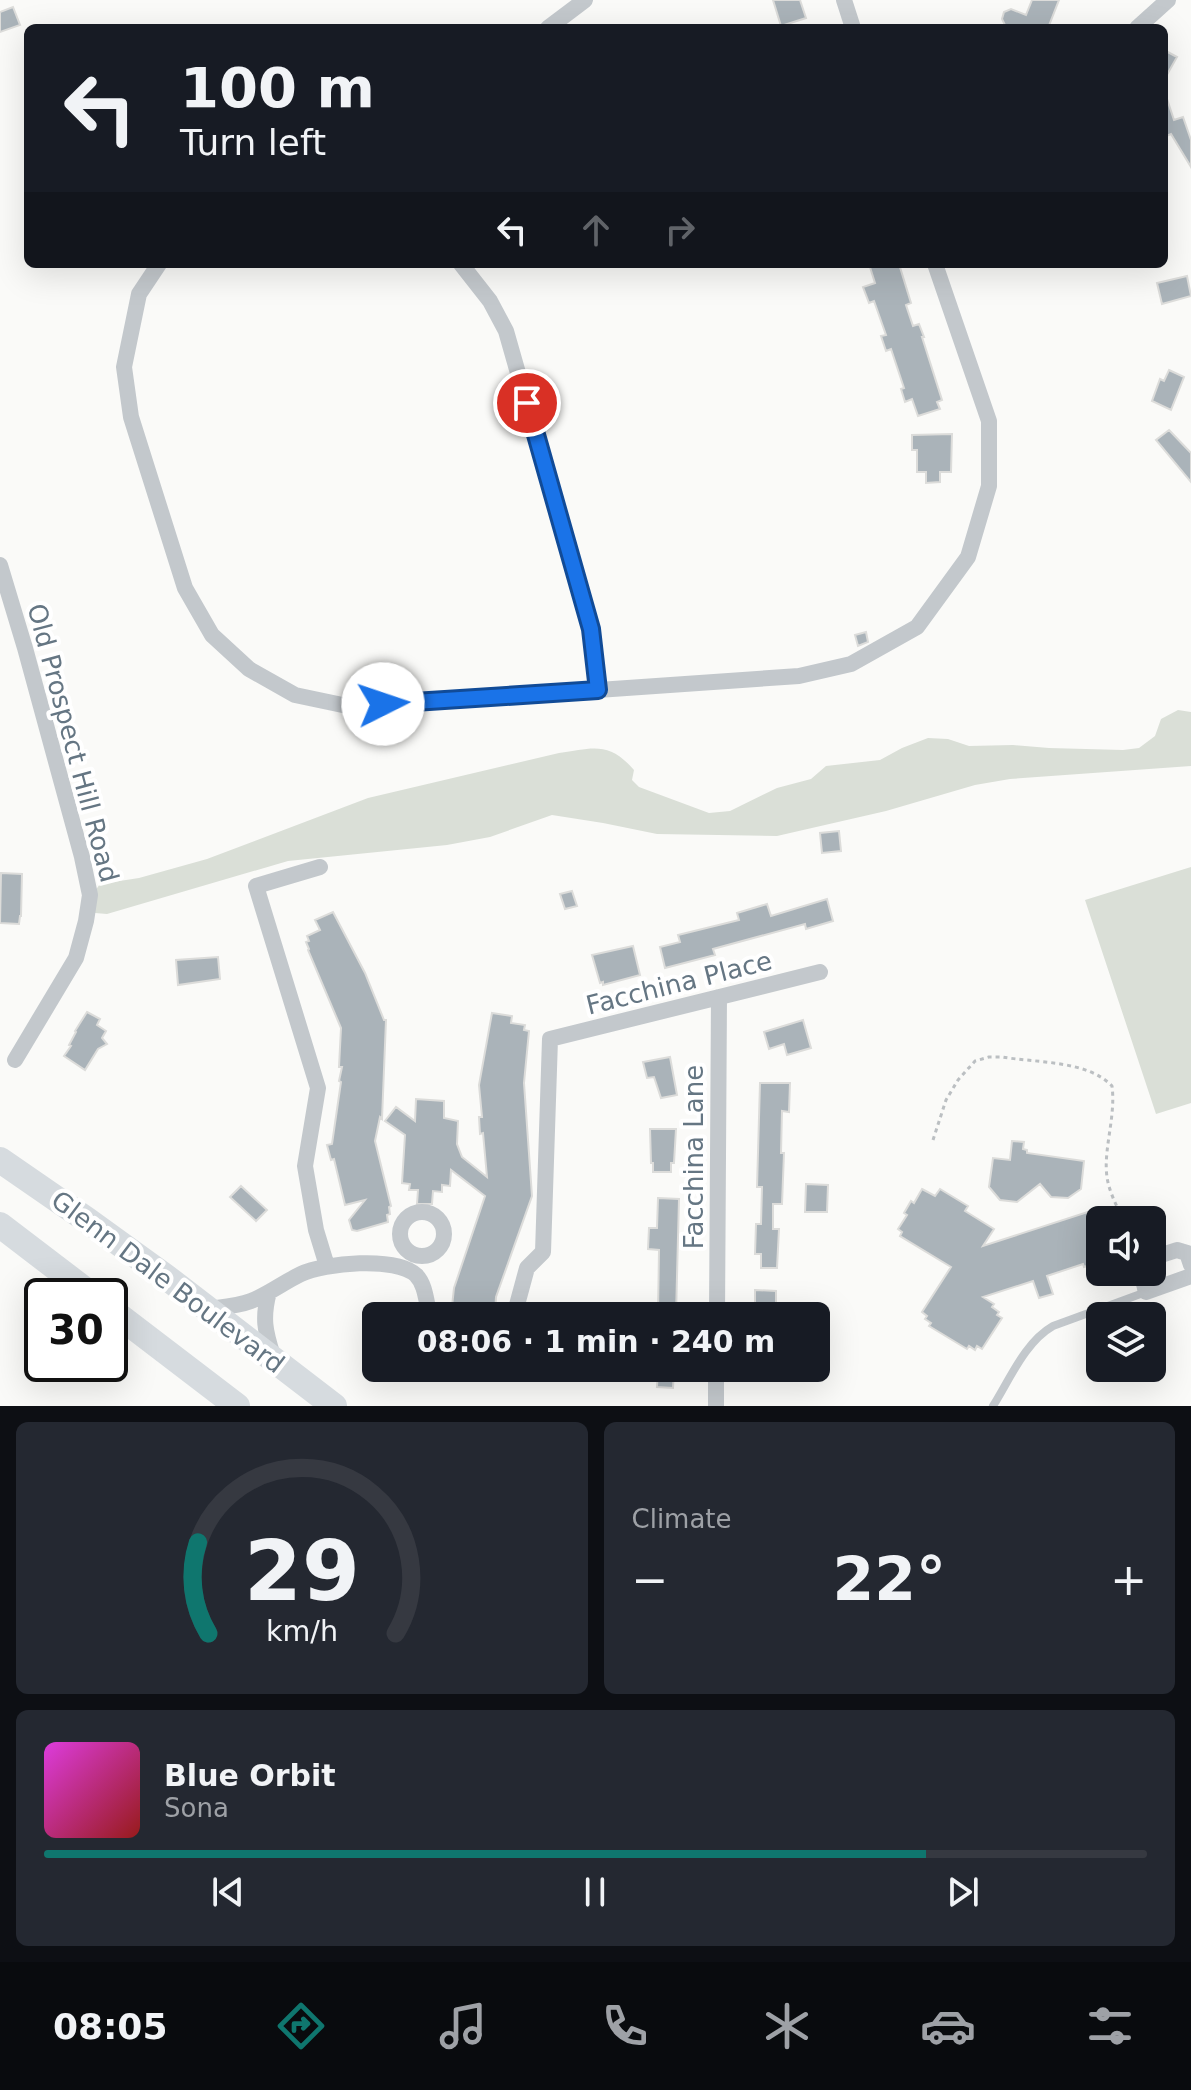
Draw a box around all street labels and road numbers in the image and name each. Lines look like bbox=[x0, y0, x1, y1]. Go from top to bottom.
street label: Old Prospect Hill Road bbox=[21, 600, 125, 886]
street label: Facchina Place bbox=[583, 945, 775, 1021]
street label: Facchina Lane bbox=[679, 1065, 709, 1249]
street label: Glenn Dale Boulevard bbox=[46, 1185, 290, 1379]

